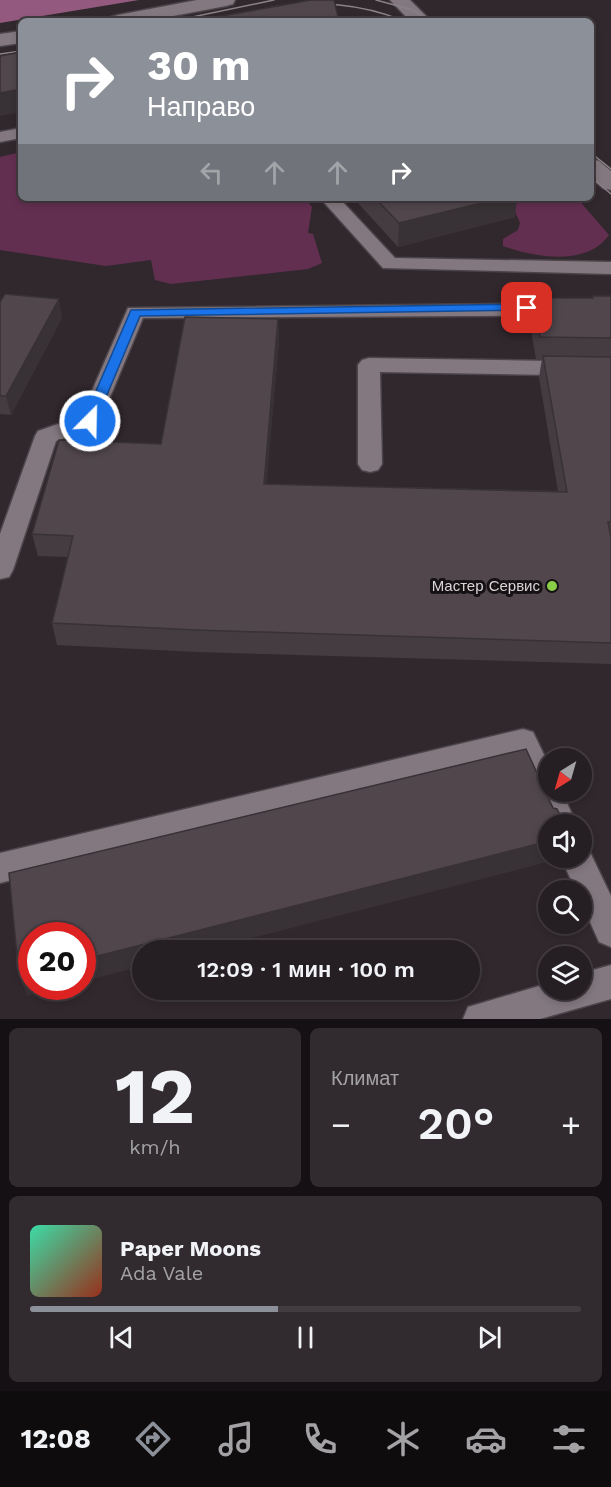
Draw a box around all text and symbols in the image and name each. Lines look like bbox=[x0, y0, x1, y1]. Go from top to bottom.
text: 30 m bbox=[147, 41, 251, 90]
icon: right bbox=[48, 42, 126, 120]
text: Направо bbox=[147, 91, 255, 123]
icon: left bbox=[195, 156, 228, 189]
icon: ahead bbox=[258, 156, 291, 189]
icon: ahead bbox=[321, 156, 354, 189]
icon: right bbox=[384, 156, 417, 189]
pin bbox=[501, 282, 552, 333]
icon: arrive bbox=[510, 291, 543, 324]
position arrow bbox=[58, 389, 122, 453]
place label: Мастер Сервис bbox=[432, 577, 540, 595]
marker: Мастер Сервис bbox=[545, 579, 559, 593]
north arrow bbox=[538, 748, 592, 802]
map controls bbox=[538, 748, 592, 1000]
button: sound bbox=[538, 814, 592, 868]
button: search bbox=[538, 880, 592, 934]
speed limit sign: 20 bbox=[18, 922, 96, 1000]
button: layers bbox=[538, 946, 592, 1000]
text: 12:09 · 1 мин · 100 m bbox=[197, 957, 415, 982]
text: 12 bbox=[115, 1050, 195, 1142]
text: Климат bbox=[331, 1066, 399, 1090]
text: 20° bbox=[418, 1097, 494, 1150]
text: − bbox=[331, 1105, 351, 1144]
text: + bbox=[561, 1105, 581, 1144]
text: km/h bbox=[129, 1135, 181, 1159]
text: Paper Moons bbox=[120, 1236, 261, 1261]
text: Ada Vale bbox=[120, 1261, 203, 1285]
icon: previous bbox=[105, 1321, 138, 1354]
icon: pause bbox=[289, 1321, 322, 1354]
icon: next bbox=[473, 1321, 506, 1354]
icon: directions bbox=[132, 1418, 174, 1460]
icon: music bbox=[215, 1418, 257, 1460]
icon: phone bbox=[299, 1418, 341, 1460]
icon: climate bbox=[382, 1418, 424, 1460]
icon: car bbox=[465, 1418, 507, 1460]
icon: filters bbox=[548, 1418, 590, 1460]
text: 12:08 bbox=[21, 1423, 91, 1455]

